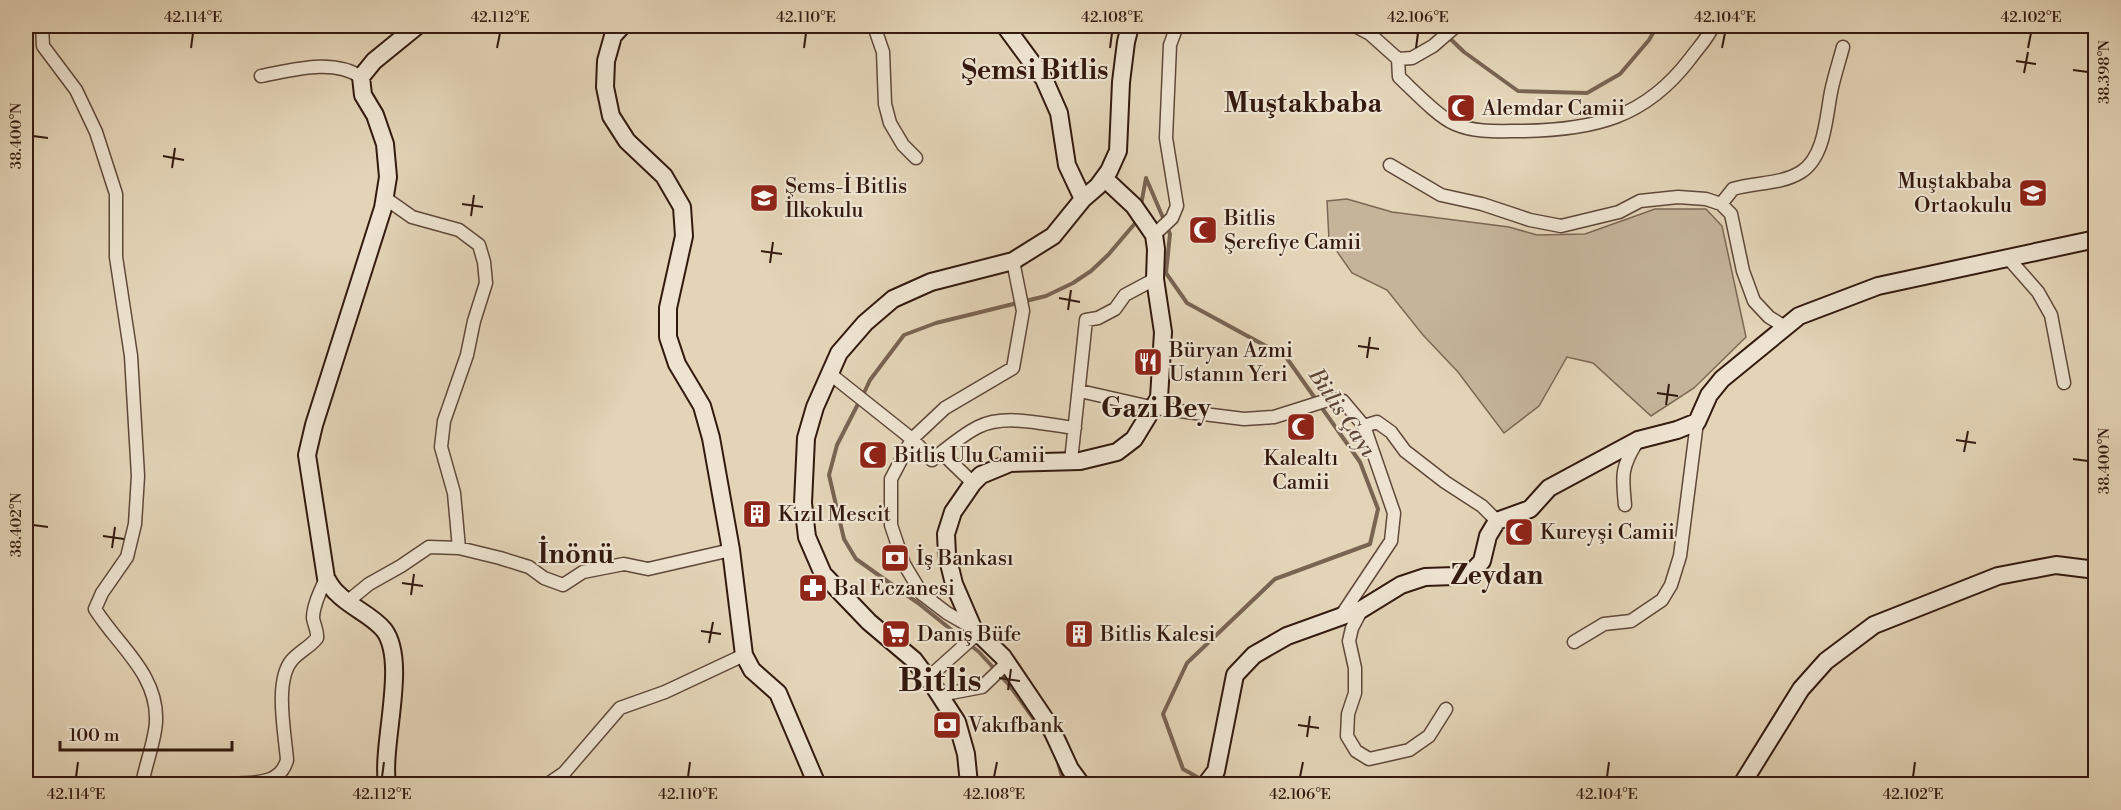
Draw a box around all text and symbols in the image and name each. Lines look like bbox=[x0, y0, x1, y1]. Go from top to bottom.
text: 42.114°E bbox=[164, 8, 222, 27]
text: 42.112°E bbox=[470, 8, 530, 27]
text: 42.110°E bbox=[776, 8, 836, 27]
text: 42.108°E bbox=[1081, 8, 1143, 27]
text: 42.106°E bbox=[1387, 8, 1449, 27]
text: 42.104°E bbox=[1694, 8, 1756, 27]
text: 42.102°E bbox=[2000, 8, 2062, 27]
text: 38.398°N bbox=[2095, 40, 2114, 104]
district label: Şemsi Bitlis bbox=[961, 54, 1109, 88]
district label: Muştakbaba bbox=[1224, 87, 1383, 121]
mosque icon: Alemdar Camii bbox=[1445, 92, 1477, 124]
place label: Alemdar Camii bbox=[1481, 96, 1625, 122]
text: 38.400°N bbox=[7, 103, 26, 169]
place label: Muştakbaba Ortaokulu bbox=[1898, 169, 2012, 219]
place label: Şems-İ Bitlis İlkokulu bbox=[785, 172, 907, 224]
school or university icon: Muştakbaba Ortaokulu bbox=[2017, 177, 2049, 209]
school or university icon: Şems-İ Bitlis İlkokulu bbox=[748, 182, 780, 214]
place label: Bitlis Şerefiye Camii bbox=[1223, 206, 1361, 256]
mosque icon: Bitlis Şerefiye Camii bbox=[1187, 214, 1219, 246]
place label: Büryan Azmi Ustanın Yeri bbox=[1168, 338, 1293, 388]
restaurant icon: Büryan Azmi Ustanın Yeri bbox=[1132, 346, 1164, 378]
water label: Bitlis Çayı bbox=[1302, 362, 1381, 462]
district label: Gazi Bey bbox=[1101, 392, 1211, 426]
mosque icon: Kalealtı Camii bbox=[1285, 411, 1317, 443]
text: 38.400°N bbox=[2095, 428, 2114, 494]
mosque icon: Bitlis Ulu Camii bbox=[857, 439, 889, 471]
place label: Bitlis Ulu Camii bbox=[893, 443, 1045, 469]
place label: Kalealtı Camii bbox=[1264, 446, 1338, 496]
text: 38.402°N bbox=[7, 493, 26, 557]
building icon: Kızıl Mescit bbox=[741, 498, 773, 530]
place label: Kızıl Mescit bbox=[778, 502, 891, 528]
mosque icon: Kureyşi Camii bbox=[1503, 516, 1535, 548]
place label: Kureyşi Camii bbox=[1540, 520, 1675, 546]
district label: İnönü bbox=[538, 535, 614, 572]
bank icon: İş Bankası bbox=[879, 542, 911, 574]
place label: İş Bankası bbox=[916, 544, 1014, 572]
district label: Zeydan bbox=[1451, 559, 1544, 593]
pharmacy icon: Bal Eczanesi bbox=[797, 572, 829, 604]
place label: Bal Eczanesi bbox=[833, 576, 955, 602]
supermarket icon: Danış Büfe bbox=[880, 618, 912, 650]
building icon: Bitlis Kalesi bbox=[1063, 618, 1095, 650]
place label: Danış Büfe bbox=[917, 622, 1021, 648]
place label: Bitlis Kalesi bbox=[1099, 622, 1216, 648]
district label: Bitlis bbox=[898, 661, 982, 702]
bank icon: Vakıfbank bbox=[931, 709, 963, 741]
place label: Vakıfbank bbox=[967, 713, 1064, 739]
scale bar bbox=[60, 714, 232, 752]
text: 100 m bbox=[69, 724, 120, 747]
text: 42.114°E bbox=[47, 785, 105, 804]
text: 42.112°E bbox=[352, 785, 412, 804]
text: 42.110°E bbox=[658, 785, 718, 804]
text: 42.108°E bbox=[963, 785, 1025, 804]
text: 42.106°E bbox=[1269, 785, 1331, 804]
text: 42.104°E bbox=[1576, 785, 1638, 804]
text: 42.102°E bbox=[1882, 785, 1944, 804]

